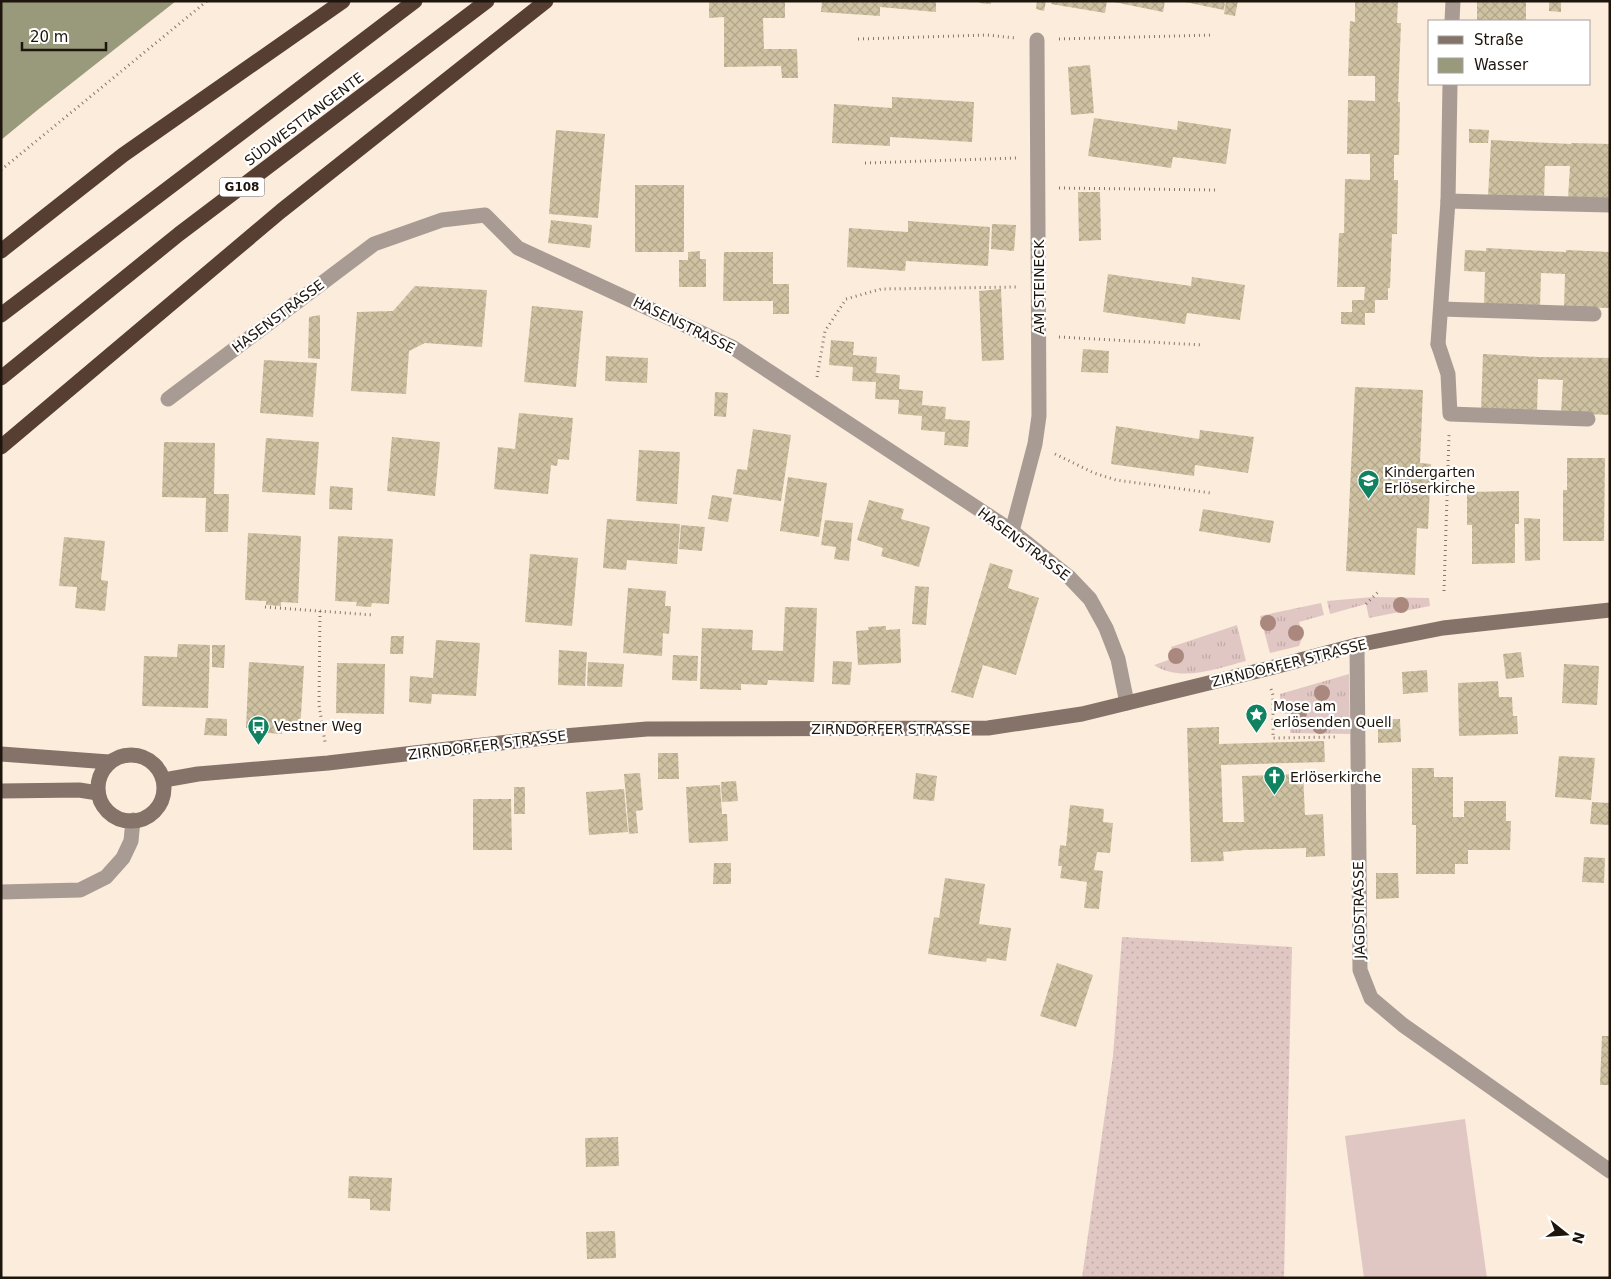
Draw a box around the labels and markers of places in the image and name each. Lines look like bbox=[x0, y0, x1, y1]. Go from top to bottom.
place label: Kindergarten Erlöserkirche bbox=[1384, 464, 1475, 496]
school or university icon: Kindergarten Erlöserkirche bbox=[1356, 468, 1380, 499]
place label: Mose am erlösenden Quell bbox=[1273, 698, 1392, 730]
place icon: Mose am erlösenden Quell bbox=[1245, 702, 1269, 733]
bus stop icon: Vestner Weg bbox=[246, 714, 270, 745]
place label: Vestner Weg bbox=[274, 718, 362, 734]
church icon: Erlöserkirche bbox=[1262, 765, 1286, 796]
place label: Erlöserkirche bbox=[1290, 769, 1381, 785]

